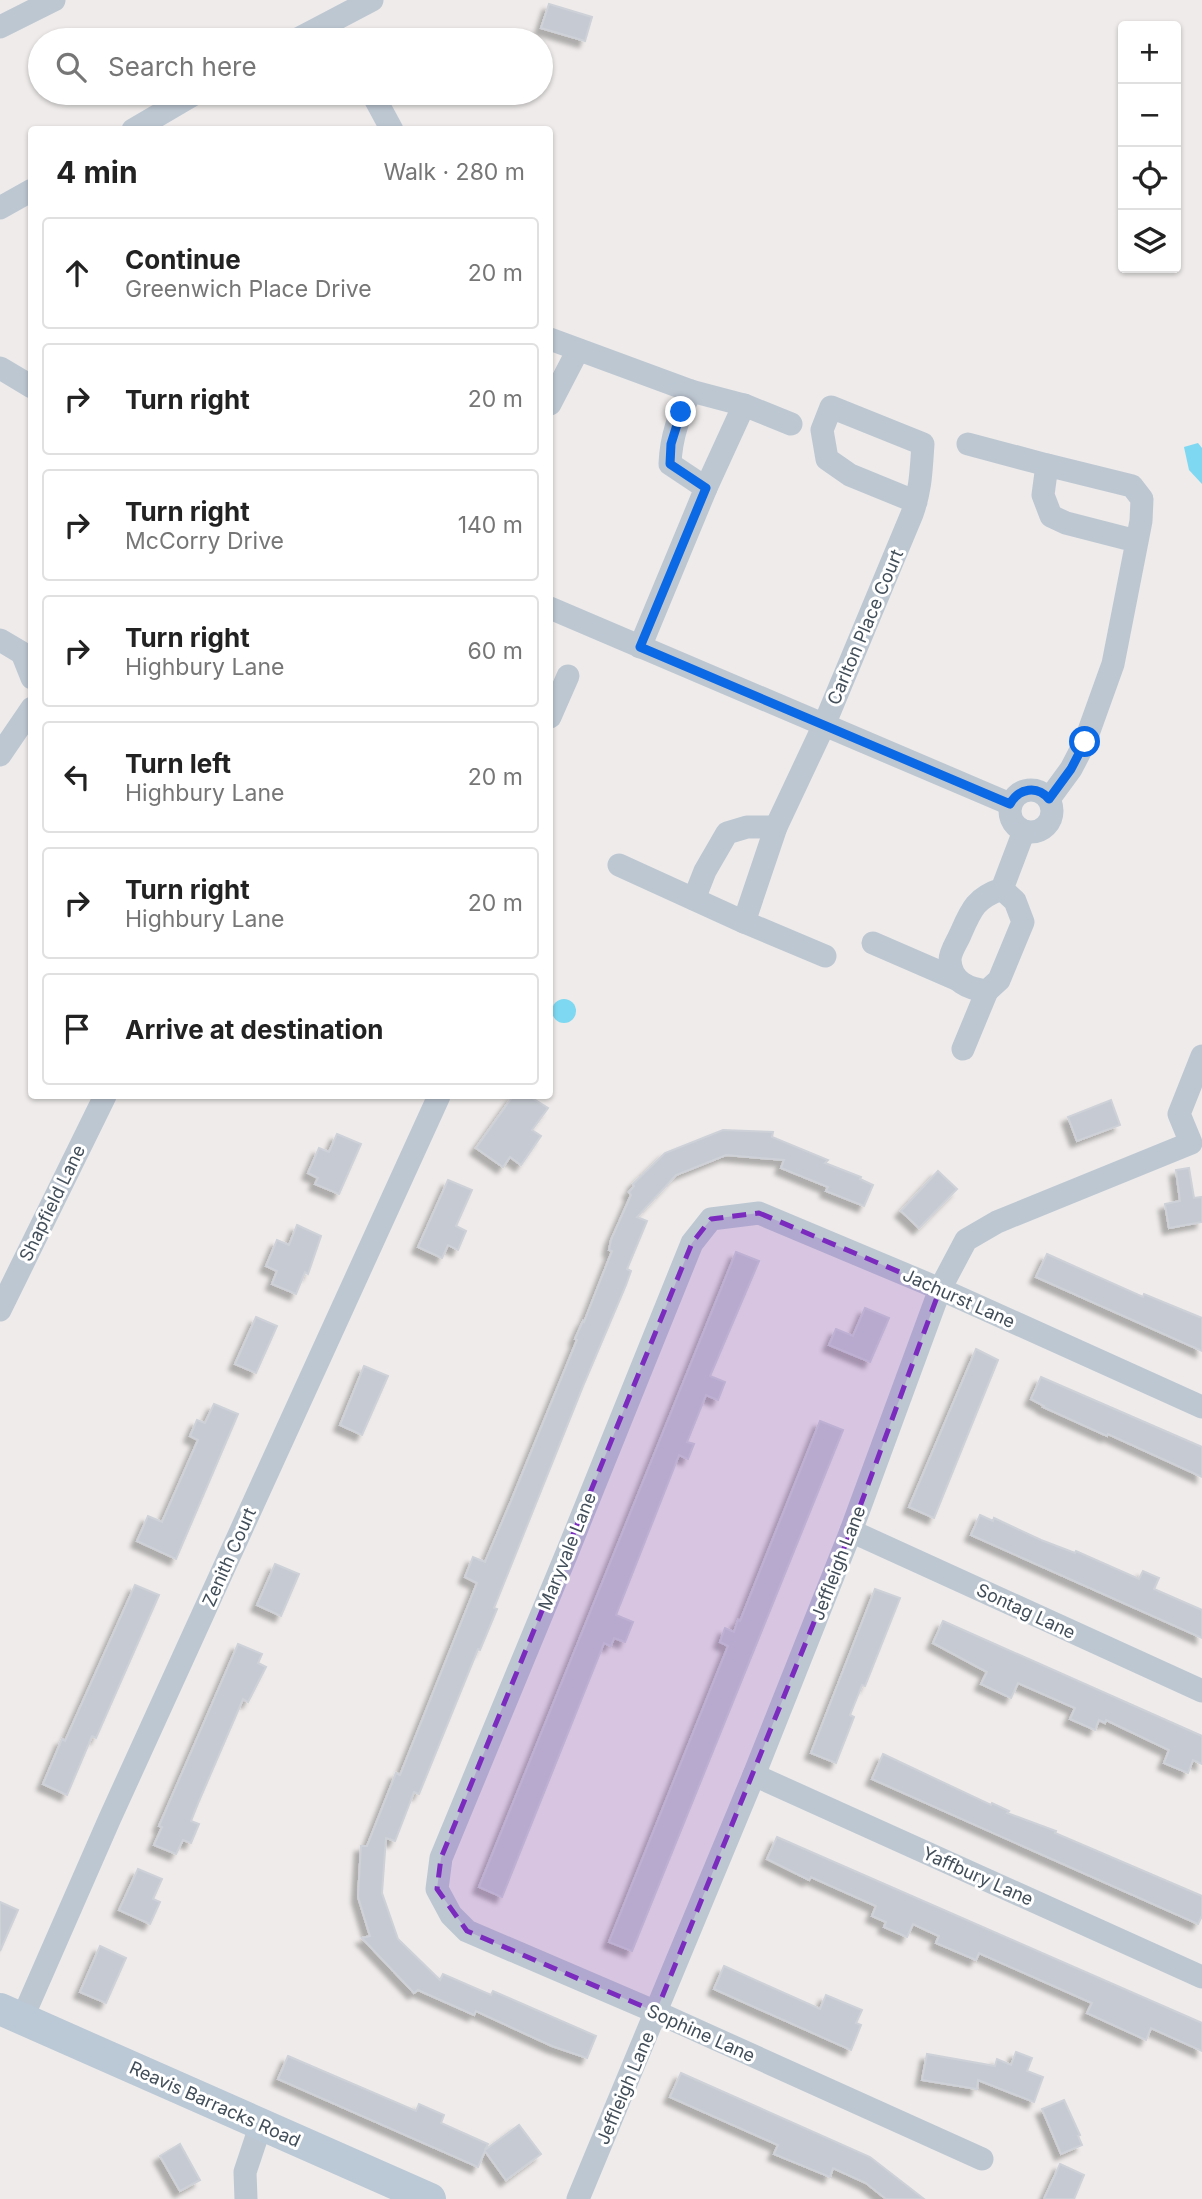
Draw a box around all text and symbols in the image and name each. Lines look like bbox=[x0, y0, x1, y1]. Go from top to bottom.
map controls bbox=[1118, 21, 1181, 273]
button: + bbox=[1118, 21, 1181, 84]
search box bbox=[28, 28, 553, 105]
icon: search bbox=[52, 48, 90, 86]
text: Search here bbox=[108, 51, 257, 82]
button: − bbox=[1118, 84, 1181, 147]
button: locate bbox=[1118, 147, 1181, 210]
text: 4 min bbox=[56, 154, 138, 190]
text: Walk · 280 m bbox=[383, 158, 525, 186]
button: layers bbox=[1118, 210, 1181, 273]
text: Continue bbox=[125, 244, 241, 275]
icon: ahead bbox=[58, 254, 96, 292]
text: 20 m bbox=[468, 259, 523, 287]
text: Greenwich Place Drive bbox=[125, 275, 372, 303]
icon: right bbox=[58, 380, 96, 418]
text: Turn right bbox=[125, 384, 250, 415]
text: 20 m bbox=[468, 385, 523, 413]
route end bbox=[665, 396, 696, 427]
text: Turn right bbox=[125, 496, 250, 527]
icon: right bbox=[58, 506, 96, 544]
text: 140 m bbox=[458, 511, 523, 539]
text: McCorry Drive bbox=[125, 527, 284, 555]
street label: Carlton Place Court bbox=[823, 546, 907, 708]
text: Turn right bbox=[125, 622, 250, 653]
icon: right bbox=[58, 632, 96, 670]
text: 60 m bbox=[468, 637, 523, 665]
text: Highbury Lane bbox=[125, 653, 284, 681]
route start bbox=[1069, 726, 1100, 757]
text: Turn left bbox=[125, 748, 231, 779]
icon: left bbox=[58, 758, 96, 796]
text: 20 m bbox=[468, 763, 523, 791]
text: Highbury Lane bbox=[125, 779, 284, 807]
text: Turn right bbox=[125, 874, 250, 905]
icon: right bbox=[58, 884, 96, 922]
text: 20 m bbox=[468, 889, 523, 917]
text: Highbury Lane bbox=[125, 905, 284, 933]
icon: arrive bbox=[58, 1010, 96, 1048]
text: Arrive at destination bbox=[125, 1014, 384, 1045]
street label: Shapfield Lane bbox=[15, 1141, 89, 1265]
street label: Jachurst Lane bbox=[900, 1264, 1018, 1332]
street label: Maryvale Lane bbox=[534, 1489, 600, 1613]
street label: Jeffleigh Lane bbox=[807, 1503, 869, 1623]
street label: Zenith Court bbox=[198, 1504, 260, 1610]
street label: Sontag Lane bbox=[973, 1579, 1079, 1643]
street label: Yaffbury Lane bbox=[919, 1842, 1037, 1910]
street label: Sophine Lane bbox=[644, 2000, 758, 2066]
street label: Jeffleigh Lane bbox=[592, 2028, 658, 2148]
street label: Reavis Barracks Road bbox=[126, 2057, 304, 2151]

